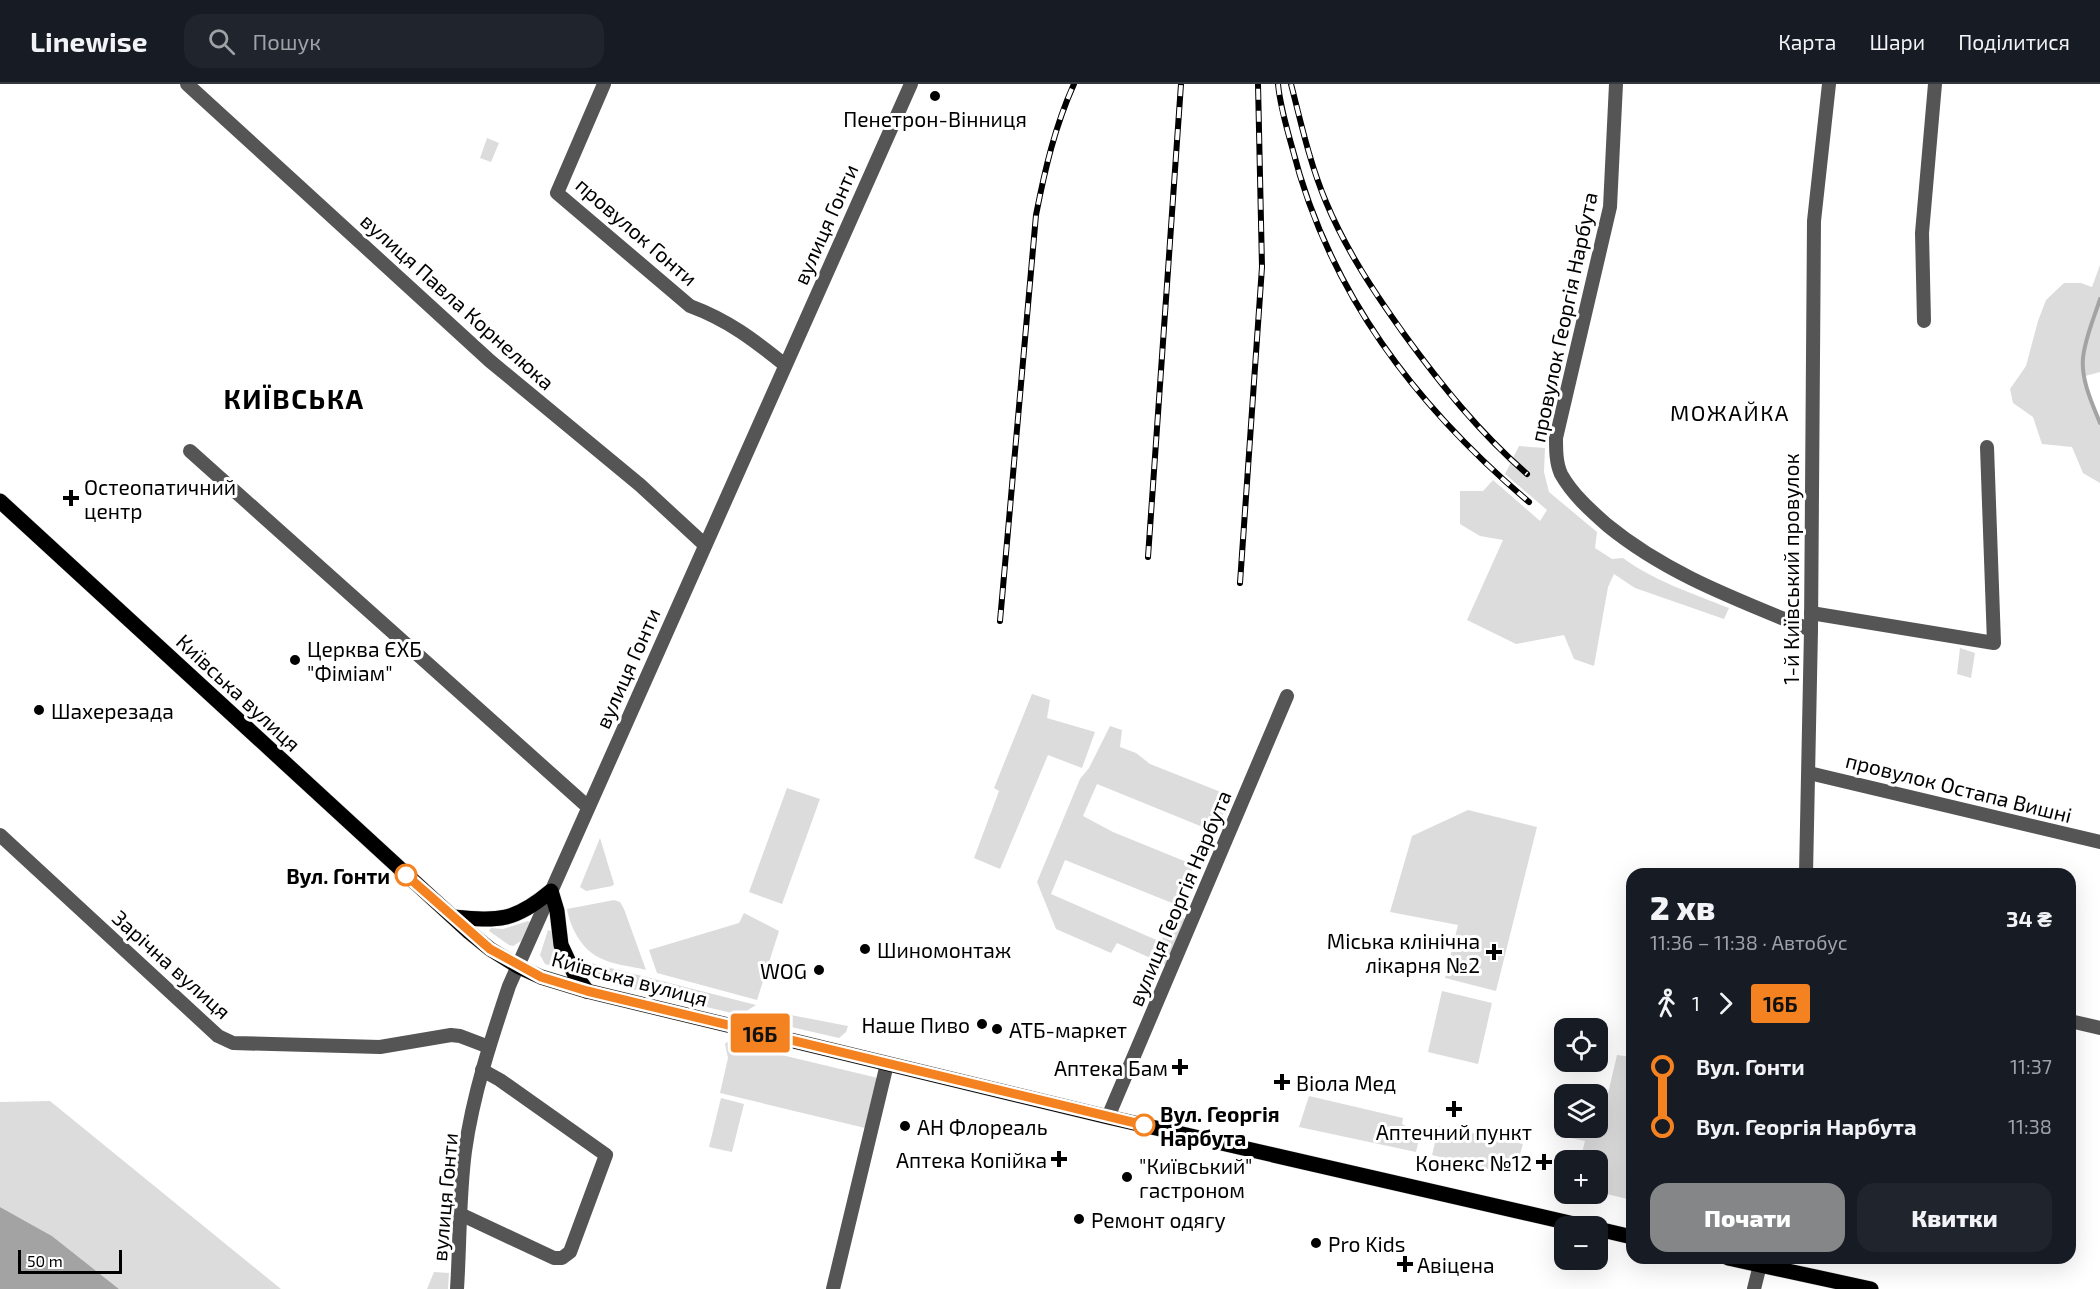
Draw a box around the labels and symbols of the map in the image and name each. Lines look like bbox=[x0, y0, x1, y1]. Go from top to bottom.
marker: Пенетрон-Вінниця bbox=[928, 89, 942, 103]
place label: Пенетрон-Вінниця bbox=[843, 106, 1027, 131]
street label: вулиця Гонти bbox=[787, 160, 864, 288]
street label: провулок Гонти bbox=[571, 172, 703, 291]
street label: провулок Георгія Нарбута bbox=[1524, 190, 1603, 445]
street label: вулиця Павла Корнелюка bbox=[355, 208, 560, 395]
district label: КИЇВСЬКА bbox=[223, 382, 365, 414]
district label: МОЖАЙКА bbox=[1670, 399, 1790, 425]
street label: 1-й Київський провулок bbox=[1778, 453, 1804, 685]
place label: Остеопатичний центр bbox=[84, 474, 236, 523]
marker: Остеопатичний центр bbox=[62, 489, 80, 507]
street label: вулиця Гонти bbox=[589, 604, 666, 732]
street label: Київська вулиця bbox=[171, 628, 306, 757]
place label: Церква ЄХБ "Фіміам" bbox=[307, 636, 422, 685]
marker: Церква ЄХБ "Фіміам" bbox=[288, 653, 302, 667]
place label: Шахерезада bbox=[51, 698, 174, 723]
marker: Шахерезада bbox=[32, 703, 46, 717]
street label: провулок Остапа Вишні bbox=[1843, 747, 2075, 828]
street label: вулиця Георгія Нарбута bbox=[1122, 786, 1237, 1010]
place label: Вул. Гонти bbox=[286, 863, 390, 888]
marker: Вул. Гонти bbox=[395, 864, 417, 886]
street label: Зарічна вулиця bbox=[107, 904, 236, 1024]
place label: Міська клінічна лікарня №2 bbox=[1327, 928, 1480, 977]
place label: Шиномонтаж bbox=[877, 937, 1011, 962]
marker: Шиномонтаж bbox=[858, 942, 872, 956]
marker: Міська клінічна лікарня №2 bbox=[1485, 943, 1503, 961]
street label: Київська вулиця bbox=[549, 945, 711, 1012]
place label: WOG bbox=[760, 958, 807, 983]
marker: WOG bbox=[812, 963, 826, 977]
place label: Наше Пиво bbox=[861, 1012, 970, 1037]
line badge: 16Б bbox=[726, 1014, 795, 1052]
marker: Наше Пиво bbox=[975, 1017, 989, 1031]
place label: АТБ-маркет bbox=[1009, 1017, 1127, 1042]
marker: АТБ-маркет bbox=[990, 1022, 1004, 1036]
place label: Аптека Бам bbox=[1054, 1055, 1168, 1080]
marker: Аптека Бам bbox=[1173, 1060, 1187, 1074]
place label: Віола Мед bbox=[1296, 1070, 1396, 1095]
marker: Віола Мед bbox=[1273, 1073, 1291, 1091]
place label: Вул. Георгія Нарбута bbox=[1160, 1101, 1280, 1150]
marker: Аптечний пункт bbox=[1447, 1102, 1461, 1116]
place label: АН Флореаль bbox=[917, 1114, 1048, 1139]
marker: Вул. Георгія Нарбута bbox=[1133, 1114, 1155, 1136]
marker: АН Флореаль bbox=[898, 1119, 912, 1133]
place label: Аптечний пункт bbox=[1376, 1119, 1532, 1145]
street label: вулиця Гонти bbox=[426, 1132, 463, 1262]
place label: Аптека Копійка bbox=[896, 1147, 1047, 1172]
place label: Конекс №12 bbox=[1415, 1150, 1532, 1175]
marker: Аптека Копійка bbox=[1052, 1152, 1066, 1166]
place label: "Київський" гастроном bbox=[1139, 1153, 1252, 1202]
marker: Конекс №12 bbox=[1537, 1155, 1551, 1169]
marker: "Київський" гастроном bbox=[1120, 1170, 1134, 1184]
place label: Ремонт одягу bbox=[1091, 1207, 1226, 1233]
marker: Ремонт одягу bbox=[1072, 1212, 1086, 1226]
place label: Pro Kids bbox=[1328, 1231, 1405, 1256]
marker: Pro Kids bbox=[1309, 1236, 1323, 1250]
scale bar bbox=[18, 1247, 122, 1274]
place label: Авіцена bbox=[1417, 1252, 1495, 1277]
marker: Авіцена bbox=[1398, 1257, 1412, 1271]

